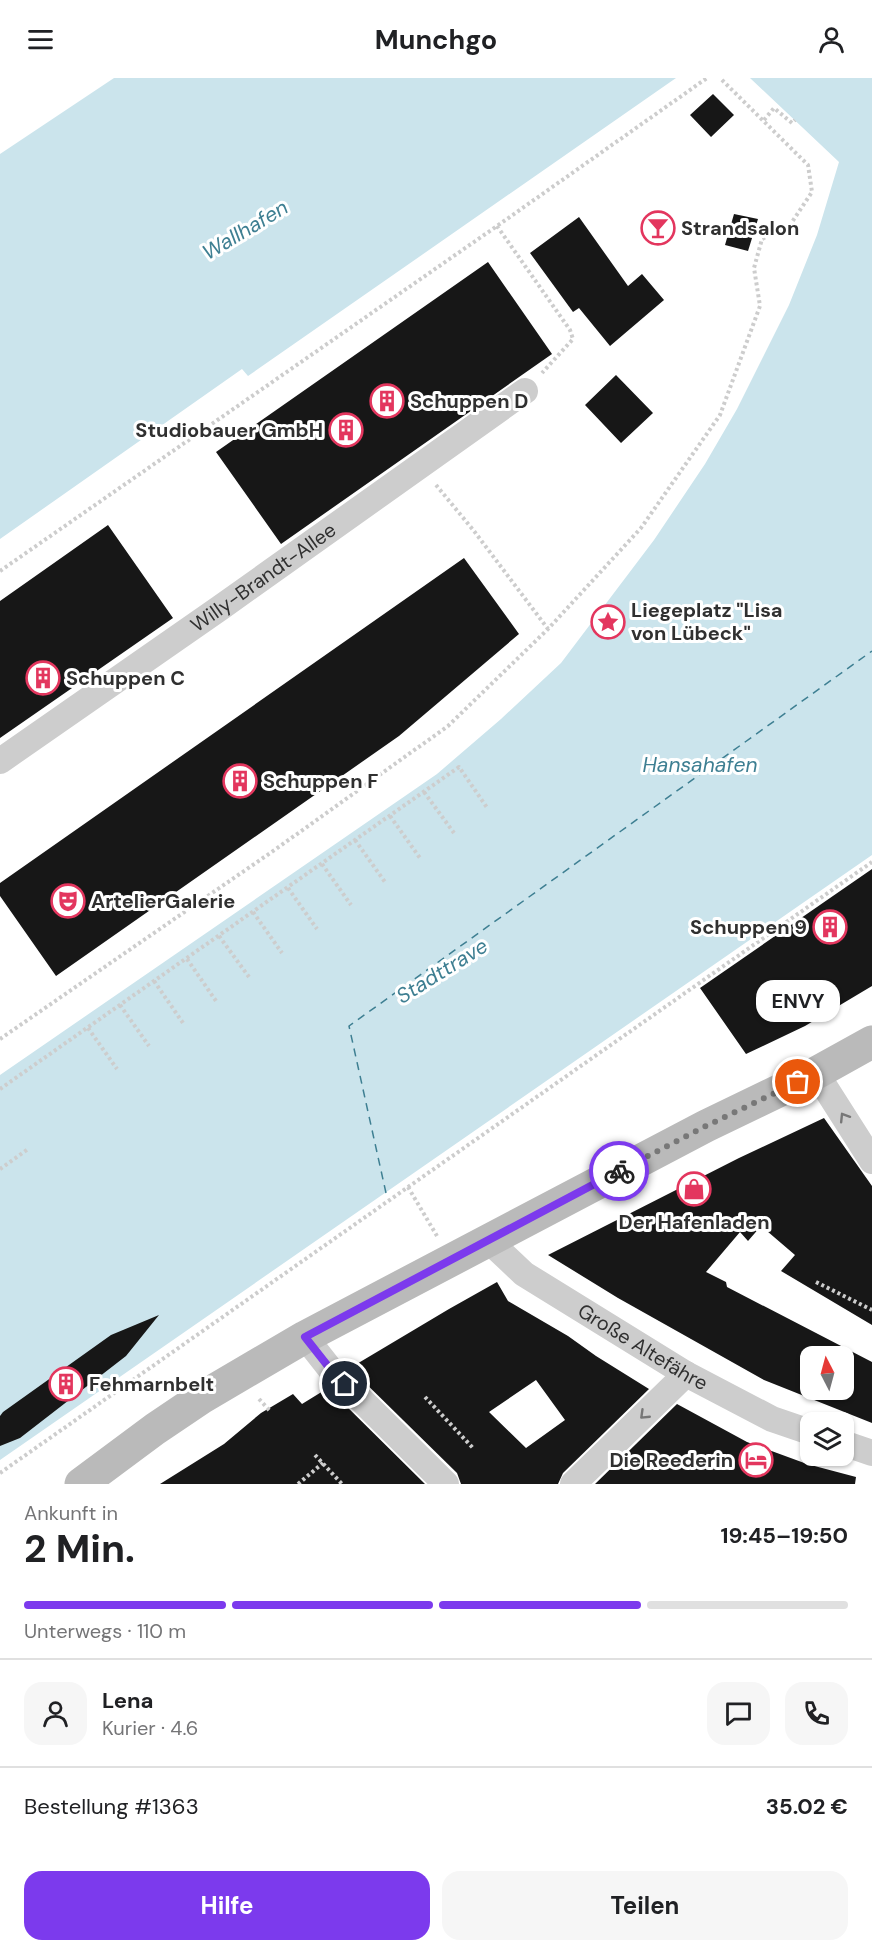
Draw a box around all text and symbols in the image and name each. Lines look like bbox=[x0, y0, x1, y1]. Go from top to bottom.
text: Munchgo bbox=[375, 22, 497, 57]
icon: menu bbox=[24, 23, 57, 56]
icon: person bbox=[815, 23, 848, 56]
water label: Wallhafen bbox=[197, 193, 293, 267]
bar icon: Strandsalon bbox=[640, 210, 676, 246]
place label: Strandsalon bbox=[681, 215, 799, 241]
building icon: Schuppen D bbox=[369, 383, 405, 419]
place label: Schuppen D bbox=[410, 388, 528, 414]
building icon: Studiobauer GmbH bbox=[328, 412, 364, 448]
place label: Studiobauer GmbH bbox=[135, 417, 323, 443]
street label: Willy-Brandt-Allee bbox=[185, 517, 341, 638]
place label: Liegeplatz "Lisa von Lübeck" bbox=[631, 597, 783, 646]
place icon: Liegeplatz "Lisa von Lübeck" bbox=[590, 604, 626, 640]
building icon: Schuppen C bbox=[25, 660, 61, 696]
place label: Schuppen C bbox=[66, 665, 185, 691]
water label: Hansahafen bbox=[642, 751, 758, 779]
building icon: Schuppen F bbox=[222, 763, 258, 799]
place label: Schuppen F bbox=[263, 768, 378, 794]
theatre icon: ArtelierGalerie bbox=[50, 883, 86, 919]
place label: ArtelierGalerie bbox=[91, 888, 235, 914]
building icon: Schuppen 9 bbox=[812, 909, 848, 945]
place label: Schuppen 9 bbox=[690, 914, 807, 940]
water label: Stadttrave bbox=[391, 932, 493, 1010]
callout: ENVY bbox=[756, 980, 840, 1022]
text: ENVY bbox=[771, 988, 825, 1014]
pin bbox=[772, 1056, 823, 1107]
icon: bag bbox=[781, 1065, 814, 1098]
one-way arrow bbox=[840, 1113, 852, 1123]
courier bbox=[589, 1141, 649, 1201]
icon: bike bbox=[603, 1155, 636, 1188]
shop icon: Der Hafenladen bbox=[676, 1171, 712, 1207]
place label: Der Hafenladen bbox=[619, 1209, 770, 1235]
street label: Große Altefähre bbox=[573, 1297, 712, 1396]
north arrow bbox=[800, 1346, 854, 1400]
map controls bbox=[800, 1346, 854, 1466]
pin bbox=[319, 1358, 370, 1409]
building icon: Fehmarnbelt bbox=[48, 1366, 84, 1402]
icon: home bbox=[328, 1367, 361, 1400]
place label: Fehmarnbelt bbox=[89, 1371, 214, 1397]
one-way arrow bbox=[640, 1408, 650, 1419]
button: layers bbox=[800, 1412, 854, 1466]
hotel icon: Die Reederin bbox=[738, 1442, 774, 1478]
place label: Die Reederin bbox=[609, 1447, 733, 1473]
text: Ankunft in bbox=[24, 1500, 118, 1526]
text: 19:45–19:50 bbox=[720, 1521, 848, 1550]
text: 2 Min. bbox=[24, 1523, 135, 1574]
text: Unterwegs · 110 m bbox=[24, 1618, 186, 1644]
button: person bbox=[24, 1682, 87, 1745]
button: chat bbox=[707, 1682, 770, 1745]
button: phone bbox=[785, 1682, 848, 1745]
text: Lena bbox=[102, 1686, 154, 1715]
text: Kurier · 4.6 bbox=[102, 1715, 198, 1741]
text: Bestellung #1363 bbox=[24, 1792, 199, 1821]
text: 35.02 € bbox=[766, 1792, 848, 1821]
button: Hilfe bbox=[24, 1871, 430, 1940]
button: Teilen bbox=[442, 1871, 848, 1940]

